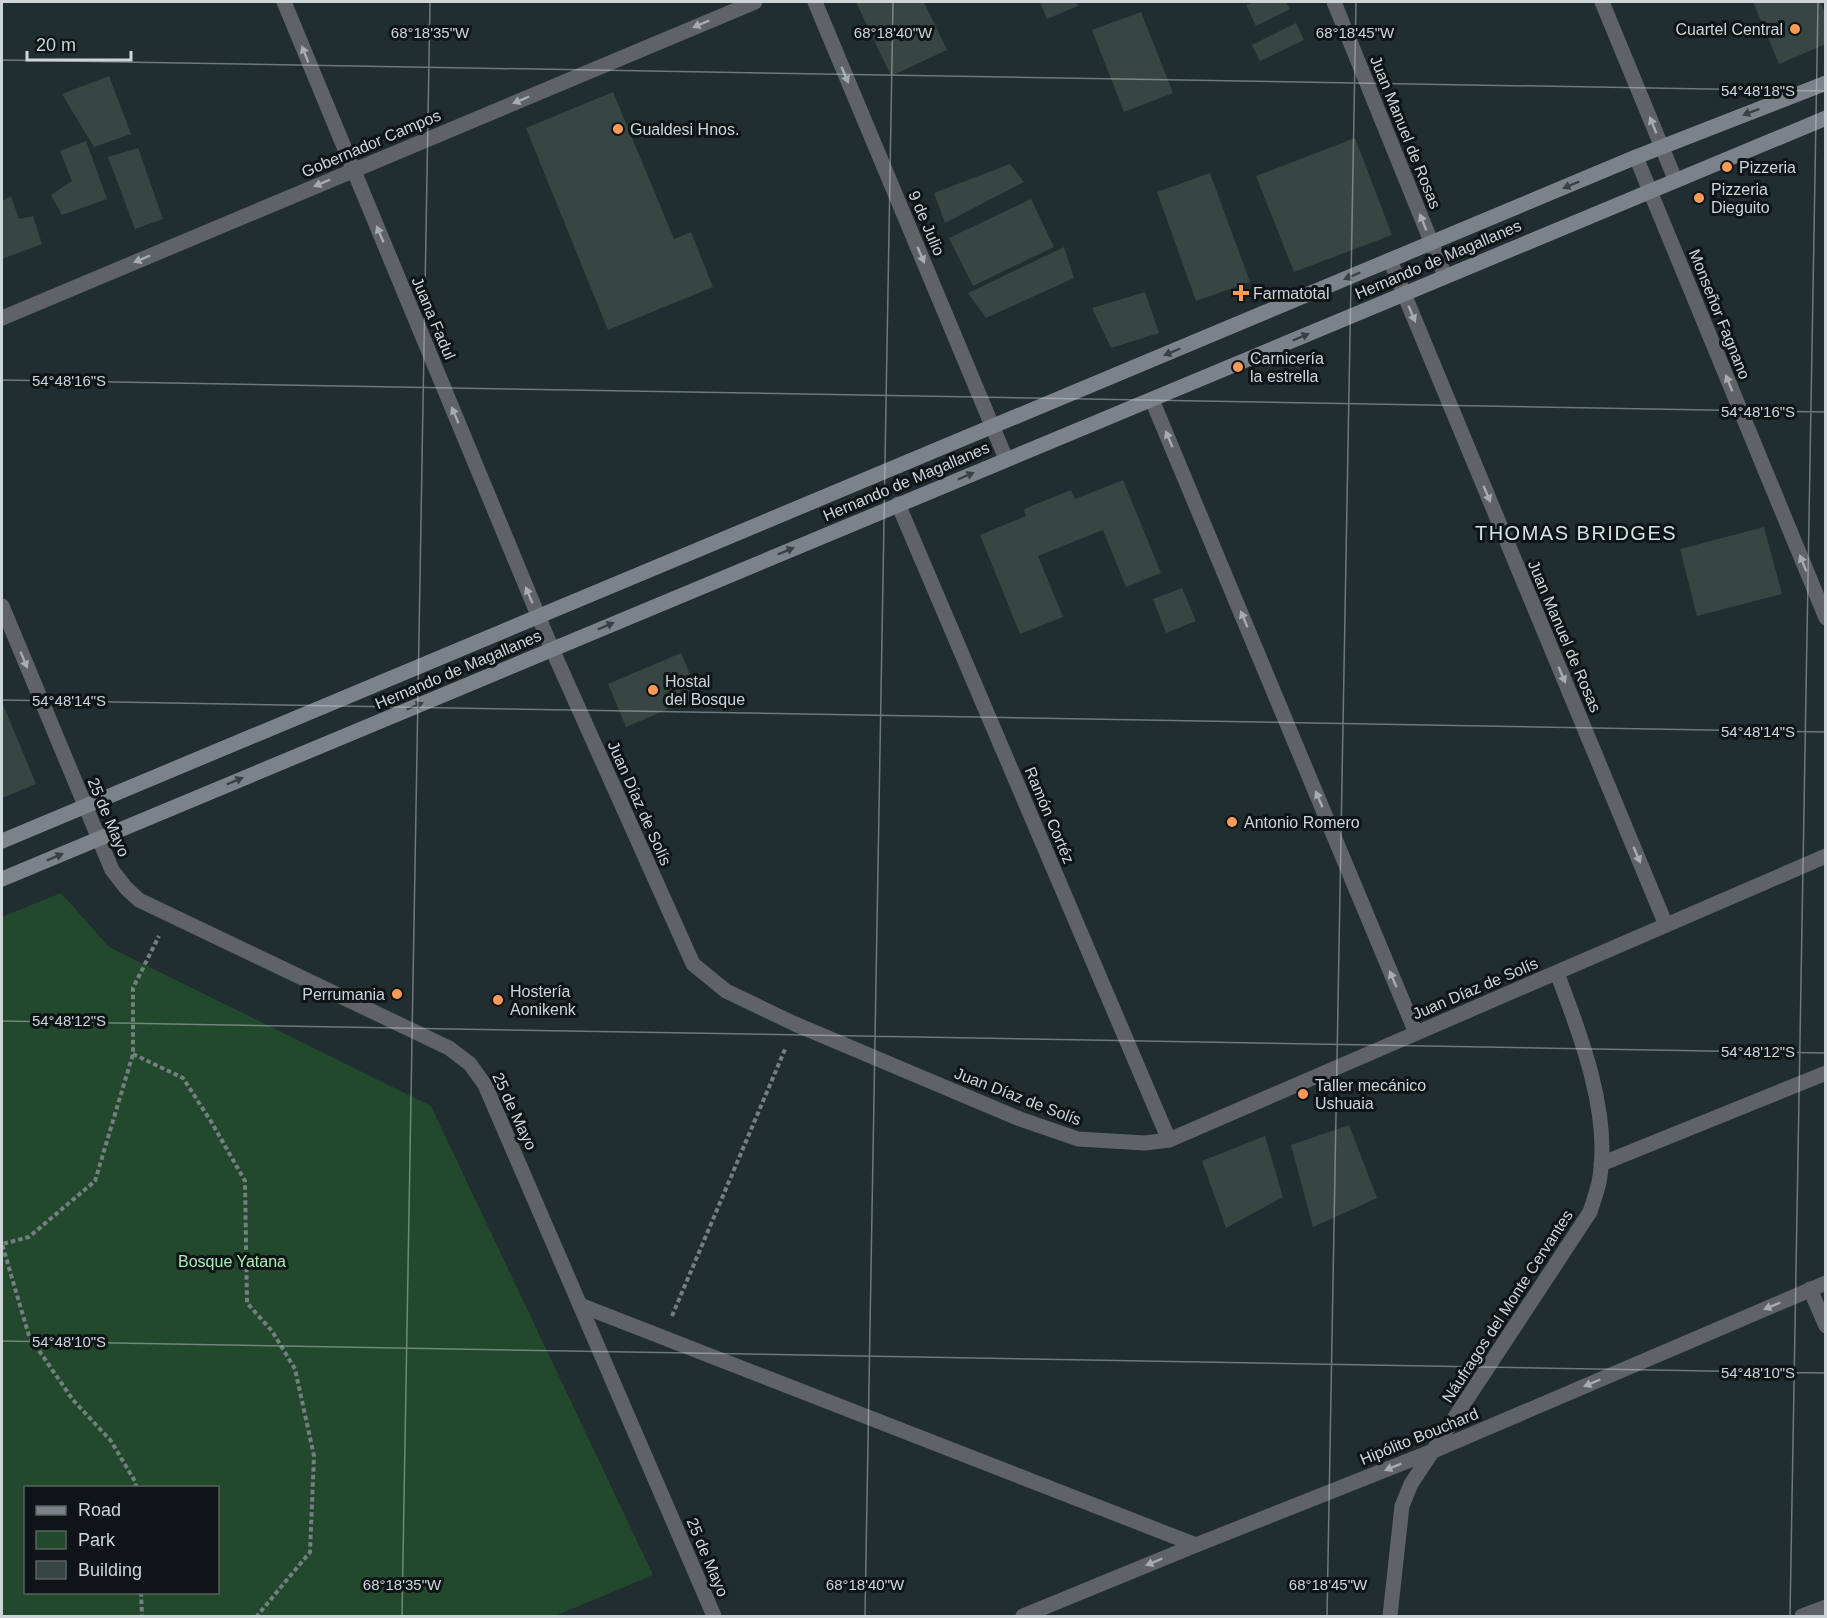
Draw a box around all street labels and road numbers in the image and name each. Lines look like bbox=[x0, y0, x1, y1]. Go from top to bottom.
street label: Juan Manuel de Rosas bbox=[1367, 53, 1444, 211]
street label: Gobernador Campos bbox=[299, 106, 443, 180]
street label: 9 de Julio bbox=[905, 188, 948, 258]
street label: Hernando de Magallanes bbox=[1353, 217, 1524, 302]
street label: Monseñor Fagnano bbox=[1686, 247, 1753, 382]
street label: Juana Fadul bbox=[409, 274, 459, 362]
street label: Hernando de Magallanes bbox=[821, 439, 992, 524]
street label: Juan Manuel de Rosas bbox=[1525, 558, 1604, 715]
street label: Hernando de Magallanes bbox=[373, 627, 544, 712]
street label: Juan Díaz de Solís bbox=[604, 738, 675, 868]
street label: Ramón Cortéz bbox=[1022, 764, 1078, 866]
street label: 25 de Mayo bbox=[84, 775, 133, 859]
street label: Juan Díaz de Solís bbox=[1410, 954, 1540, 1023]
street label: Juan Díaz de Solís bbox=[952, 1064, 1084, 1128]
street label: 25 de Mayo bbox=[489, 1070, 540, 1153]
street label: Náufragos del Monte Cervantes bbox=[1439, 1207, 1576, 1406]
street label: Hipólito Bouchard bbox=[1357, 1405, 1481, 1468]
street label: 25 de Mayo bbox=[683, 1515, 732, 1599]

